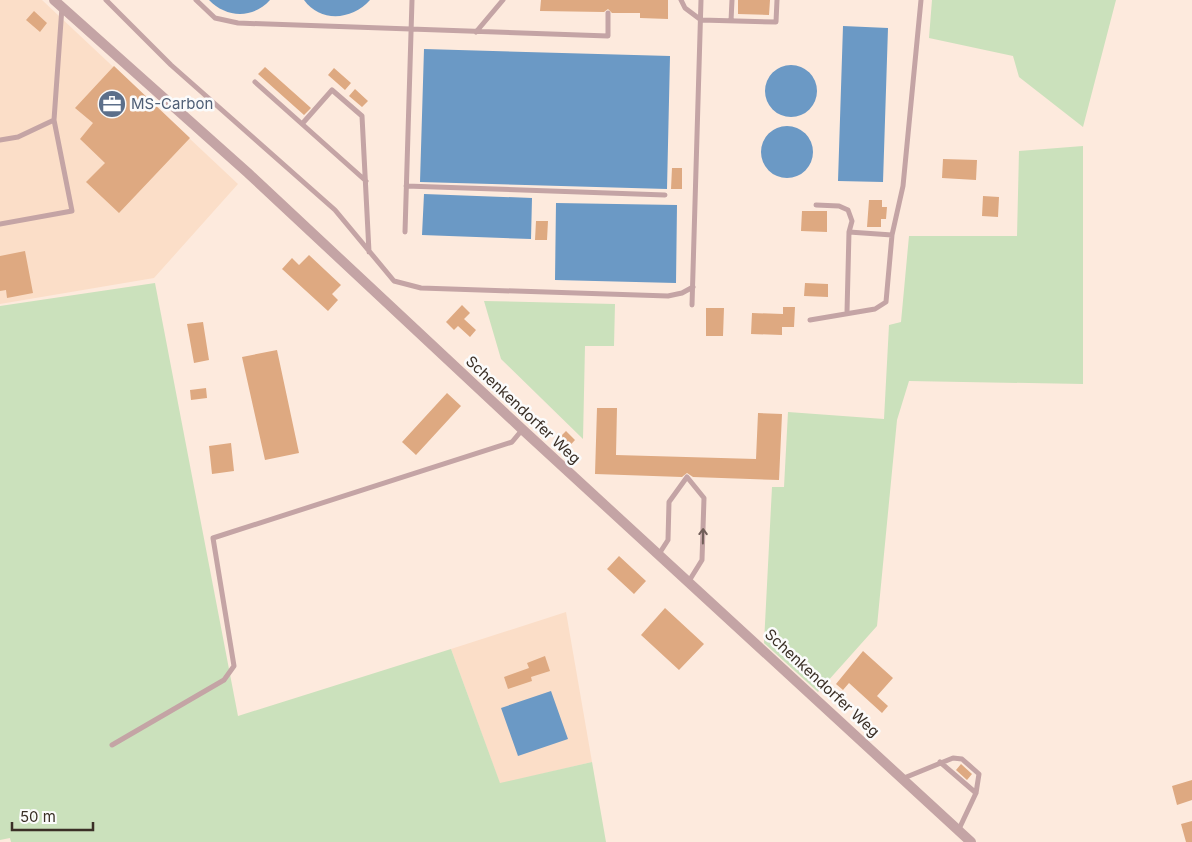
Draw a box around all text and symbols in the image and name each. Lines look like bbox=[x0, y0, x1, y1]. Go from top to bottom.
office icon: MS-Carbon bbox=[97, 89, 127, 119]
place label: MS-Carbon bbox=[131, 94, 213, 113]
street label: Schenkendorfer Weg bbox=[462, 352, 585, 468]
one-way arrow bbox=[698, 528, 708, 544]
street label: Schenkendorfer Weg bbox=[761, 625, 884, 741]
scale bar bbox=[12, 800, 94, 832]
text: 50 m bbox=[20, 807, 56, 826]

